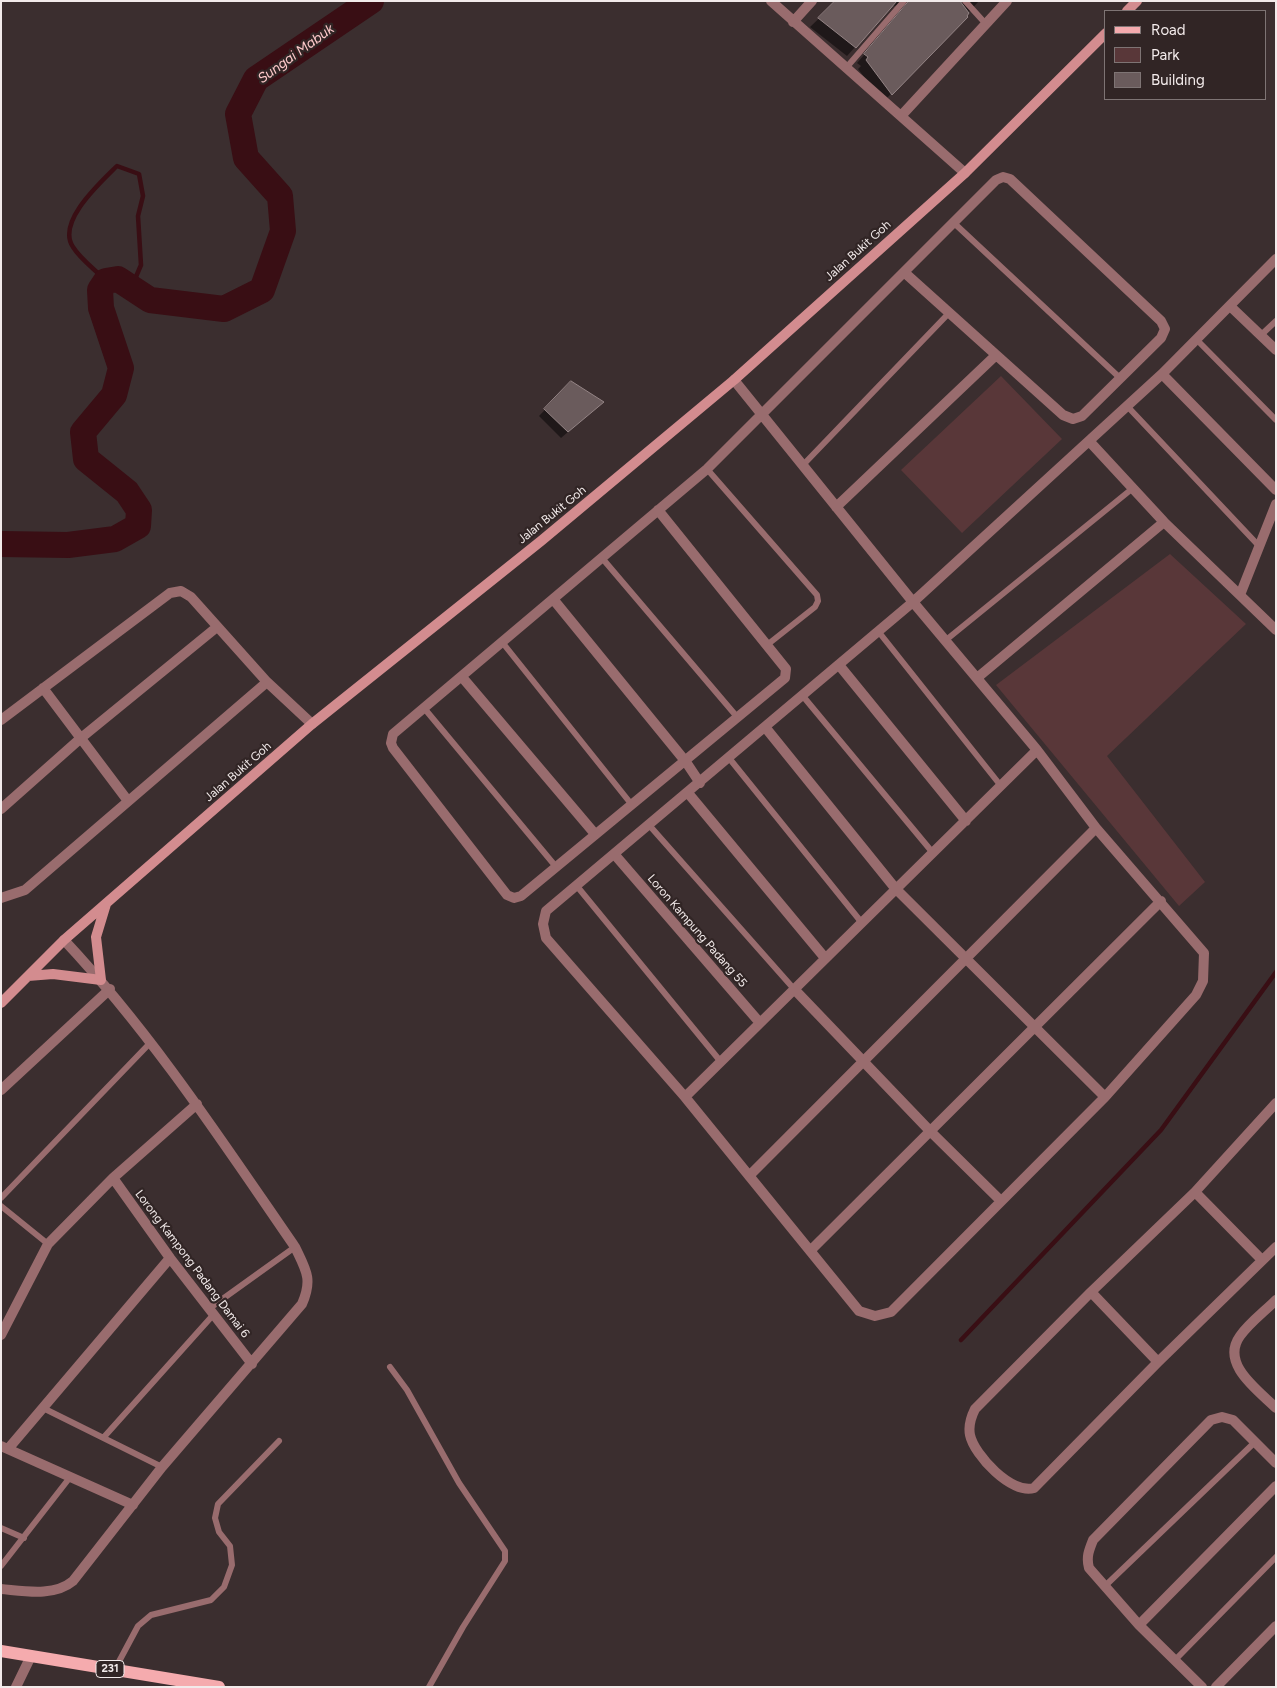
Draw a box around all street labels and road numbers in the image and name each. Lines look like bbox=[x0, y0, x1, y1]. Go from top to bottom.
street label: Jalan Bukit Goh bbox=[822, 218, 894, 284]
street label: Jalan Bukit Goh bbox=[515, 483, 589, 547]
street label: Jalan Bukit Goh bbox=[202, 739, 274, 805]
street label: Loron Kampung Padang 55 bbox=[644, 872, 750, 990]
street label: Lorong Kampong Padang Damai 6 bbox=[132, 1187, 252, 1341]
road number: 231 bbox=[96, 1660, 124, 1678]

